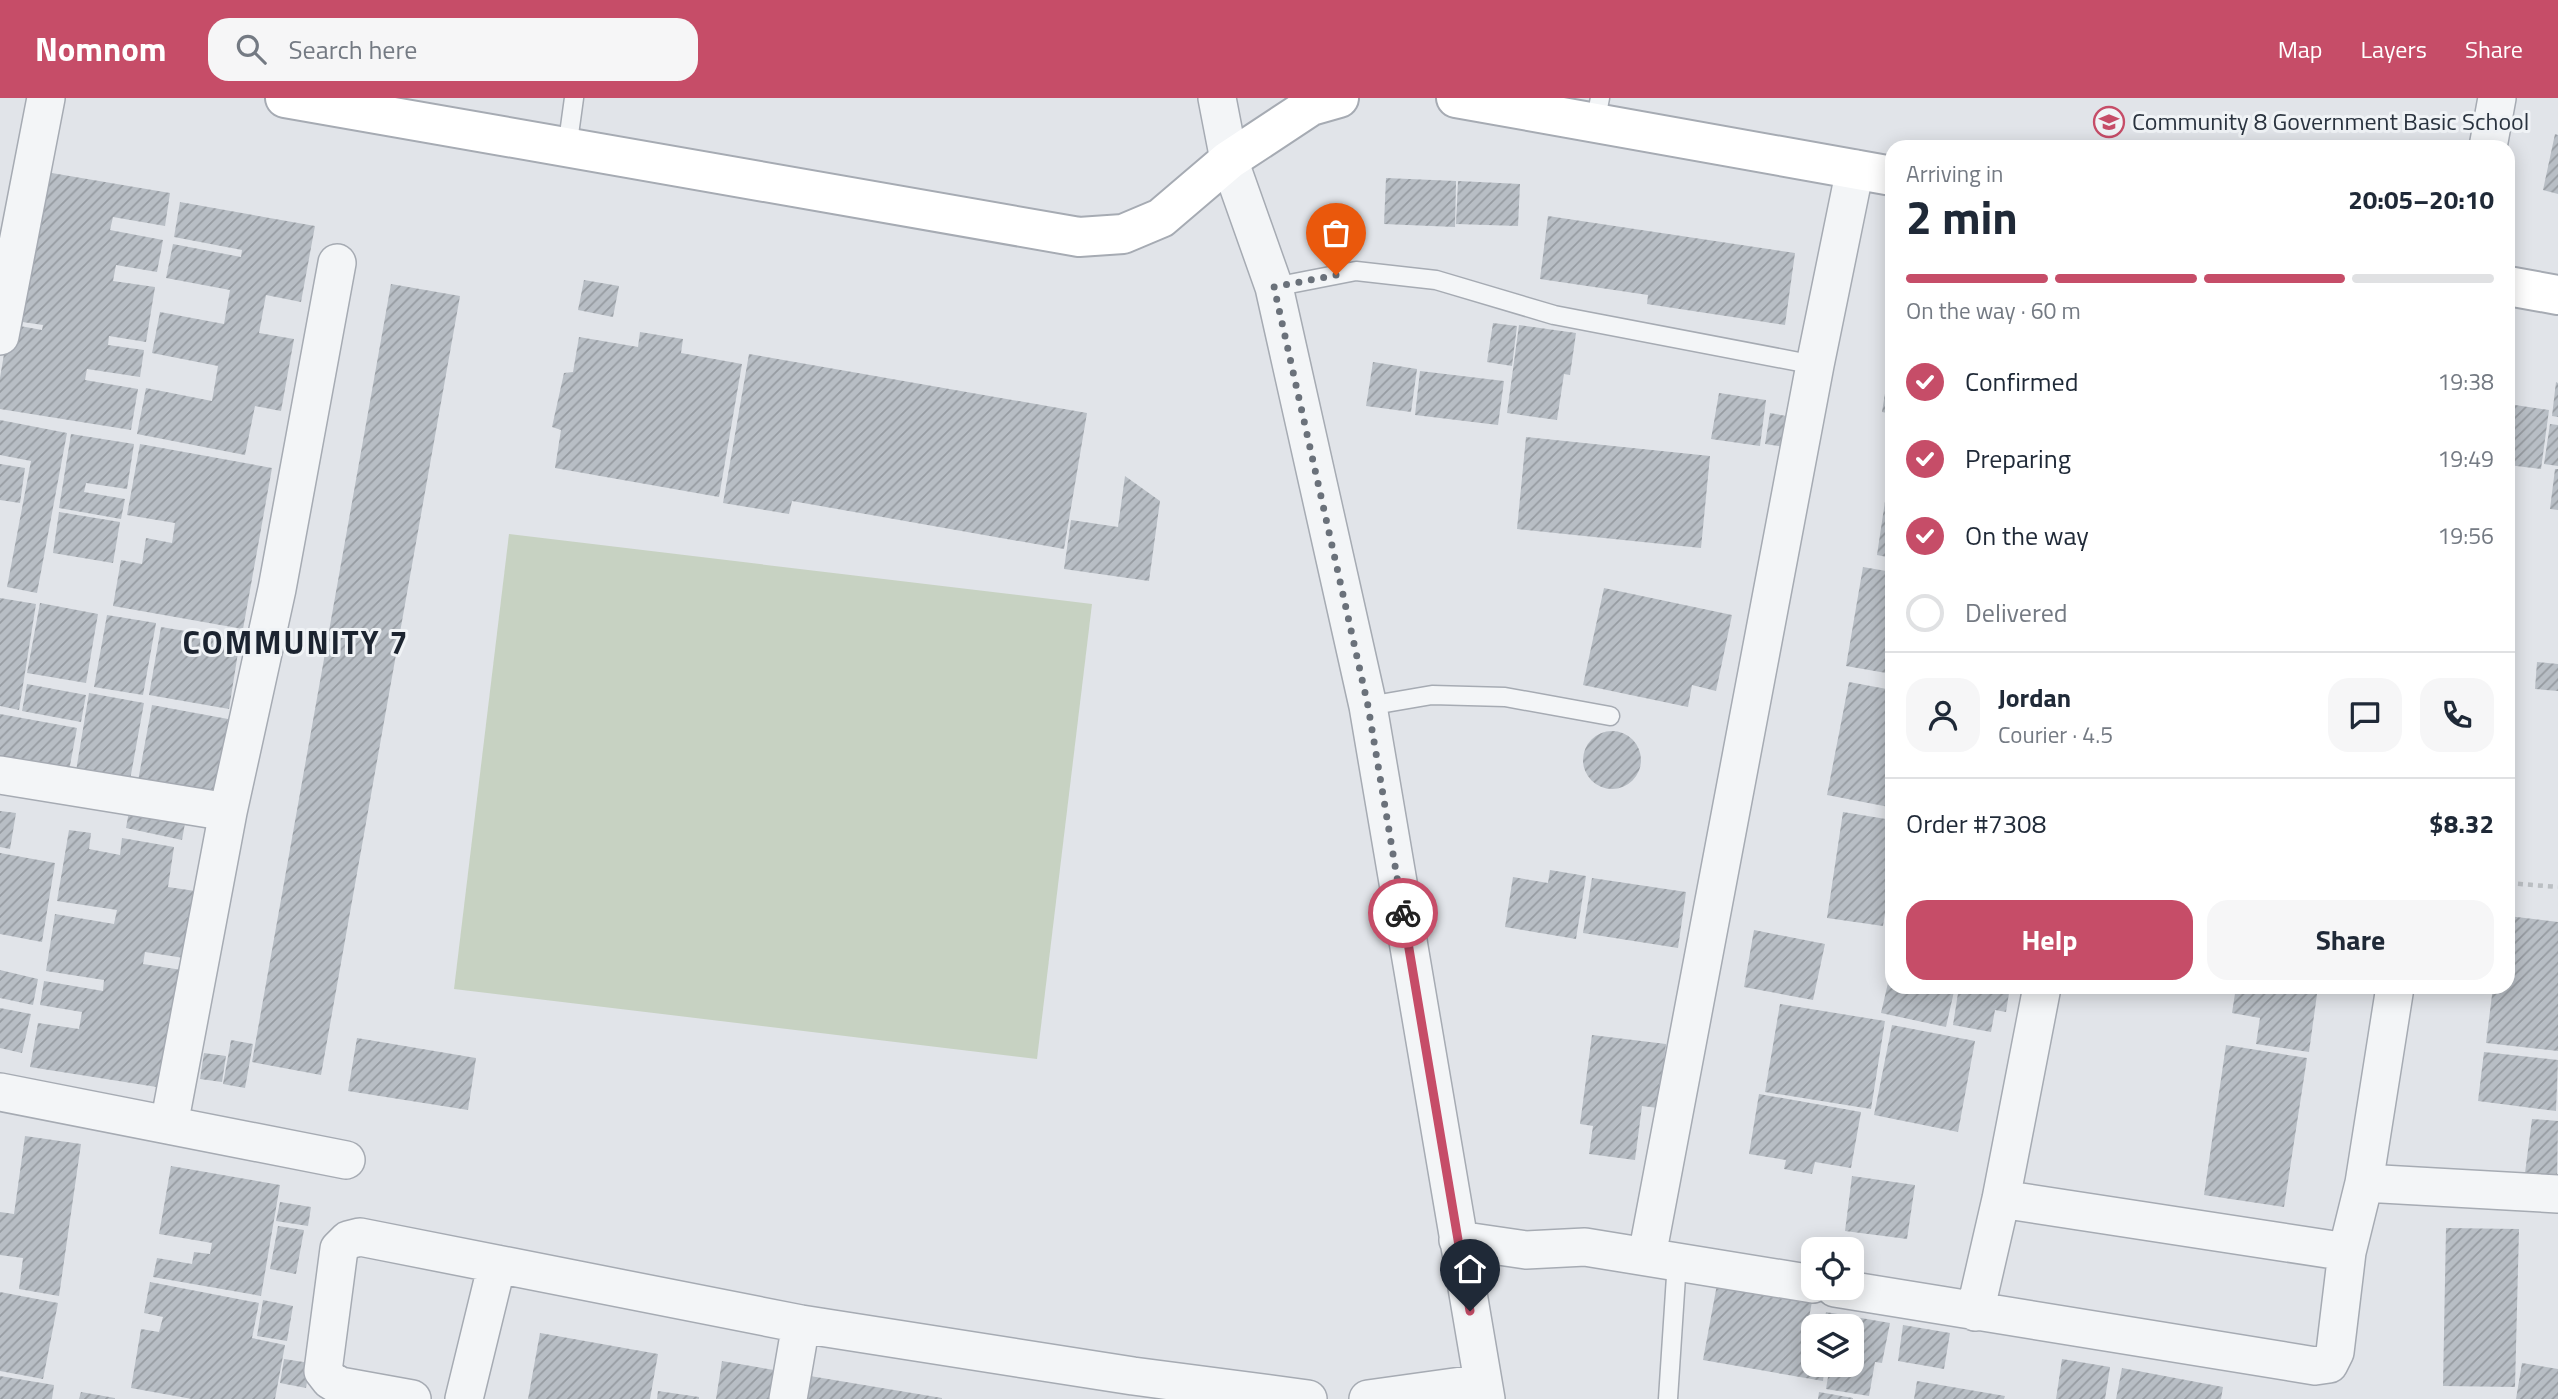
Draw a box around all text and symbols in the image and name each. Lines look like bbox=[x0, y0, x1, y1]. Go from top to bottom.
search box bbox=[208, 18, 698, 81]
text: Nomnom bbox=[35, 24, 166, 74]
icon: search bbox=[232, 30, 270, 68]
text: Search here bbox=[288, 30, 417, 69]
text: Map bbox=[2278, 31, 2323, 67]
text: Layers bbox=[2361, 31, 2427, 67]
text: Share bbox=[2465, 31, 2523, 67]
place label: Community 8 Government Basic School bbox=[2132, 103, 2529, 139]
school or university icon: Community 8 Government Basic School bbox=[2092, 105, 2126, 139]
text: Arriving in bbox=[1906, 156, 2003, 191]
text: 20:05–20:10 bbox=[2348, 180, 2494, 219]
text: 2 min bbox=[1906, 182, 2018, 252]
pin bbox=[1306, 203, 1366, 275]
icon: bag bbox=[1317, 214, 1355, 252]
text: On the way · 60 m bbox=[1906, 293, 2081, 328]
text: Confirmed bbox=[1965, 362, 2079, 401]
icon: check bbox=[1906, 363, 1944, 401]
text: 19:38 bbox=[2437, 364, 2494, 399]
text: Preparing bbox=[1965, 439, 2071, 478]
icon: check bbox=[1906, 440, 1944, 478]
text: 19:49 bbox=[2437, 441, 2494, 476]
text: On the way bbox=[1965, 516, 2089, 555]
icon: check bbox=[1906, 517, 1944, 555]
text: 19:56 bbox=[2437, 518, 2494, 553]
text: Delivered bbox=[1965, 593, 2068, 632]
district label: COMMUNITY 7 bbox=[183, 618, 409, 666]
button: person bbox=[1906, 678, 1980, 752]
text: Jordan bbox=[1998, 678, 2071, 717]
button: chat bbox=[2328, 678, 2402, 752]
button: phone bbox=[2420, 678, 2494, 752]
text: Courier · 4.5 bbox=[1998, 717, 2113, 752]
text: Order #7308 bbox=[1906, 804, 2046, 843]
text: $8.32 bbox=[2429, 804, 2494, 843]
courier bbox=[1368, 878, 1438, 948]
icon: bike bbox=[1384, 894, 1422, 932]
button: Help bbox=[1906, 900, 2193, 980]
button: Share bbox=[2207, 900, 2494, 980]
map controls bbox=[1801, 1237, 1864, 1377]
button: locate bbox=[1801, 1237, 1864, 1300]
pin bbox=[1440, 1239, 1500, 1311]
icon: home bbox=[1451, 1250, 1489, 1288]
button: layers bbox=[1801, 1314, 1864, 1377]

